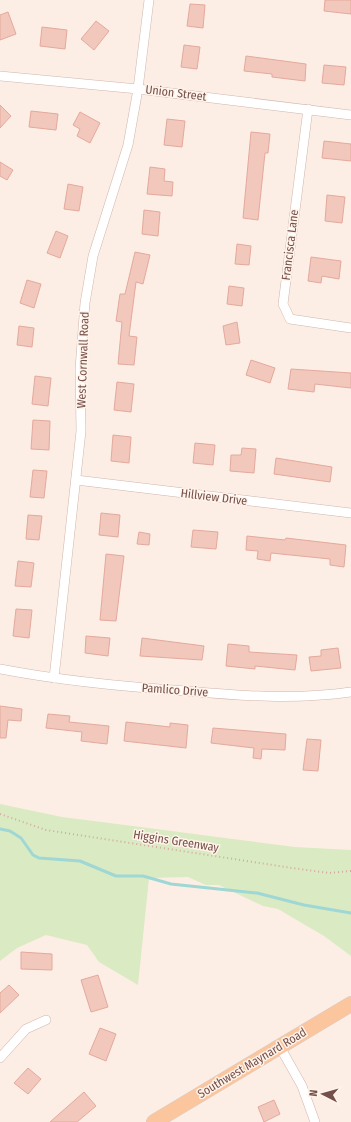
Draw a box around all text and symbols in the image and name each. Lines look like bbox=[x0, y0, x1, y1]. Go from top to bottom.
street label: Union Street bbox=[145, 82, 207, 104]
street label: Francisca Lane bbox=[279, 209, 301, 281]
street label: West Cornwall Road bbox=[74, 311, 92, 409]
street label: Hillview Drive bbox=[180, 486, 248, 508]
street label: Pamlico Drive bbox=[141, 681, 209, 699]
street label: Higgins Greenway bbox=[132, 827, 220, 855]
street label: Southwest Maynard Road bbox=[195, 1025, 309, 1101]
north arrow bbox=[303, 1074, 343, 1114]
text: N bbox=[307, 1089, 320, 1097]

